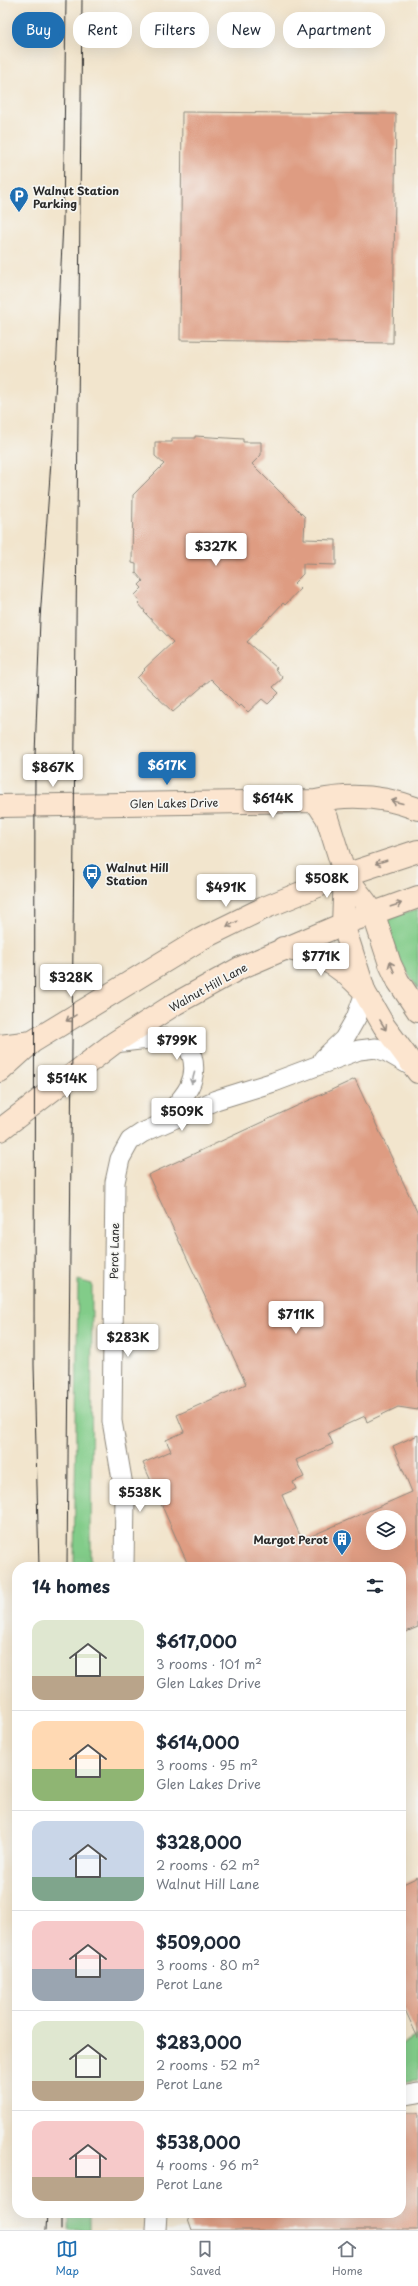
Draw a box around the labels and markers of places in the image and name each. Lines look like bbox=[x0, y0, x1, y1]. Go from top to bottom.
place label: Walnut Station Parking bbox=[33, 182, 119, 212]
parking icon: Walnut Station Parking bbox=[8, 185, 30, 213]
pin: $327K bbox=[188, 533, 244, 567]
pin: $617K bbox=[139, 752, 195, 786]
pin: $867K bbox=[25, 754, 81, 788]
pin: $614K bbox=[245, 785, 301, 819]
place label: Walnut Hill Station bbox=[106, 859, 168, 889]
bus stop icon: Walnut Hill Station bbox=[81, 862, 103, 890]
pin: $508K bbox=[299, 865, 355, 899]
pin: $491K bbox=[198, 874, 254, 908]
pin: $771K bbox=[293, 943, 349, 977]
pin: $328K bbox=[43, 964, 99, 998]
pin: $799K bbox=[149, 1027, 205, 1061]
pin: $514K bbox=[39, 1065, 95, 1099]
pin: $509K bbox=[154, 1098, 210, 1132]
pin: $711K bbox=[268, 1301, 324, 1335]
pin: $283K bbox=[100, 1324, 156, 1358]
pin: $538K bbox=[112, 1479, 168, 1513]
building icon: Margot Perot bbox=[331, 1528, 353, 1556]
place label: Margot Perot bbox=[253, 1531, 328, 1548]

